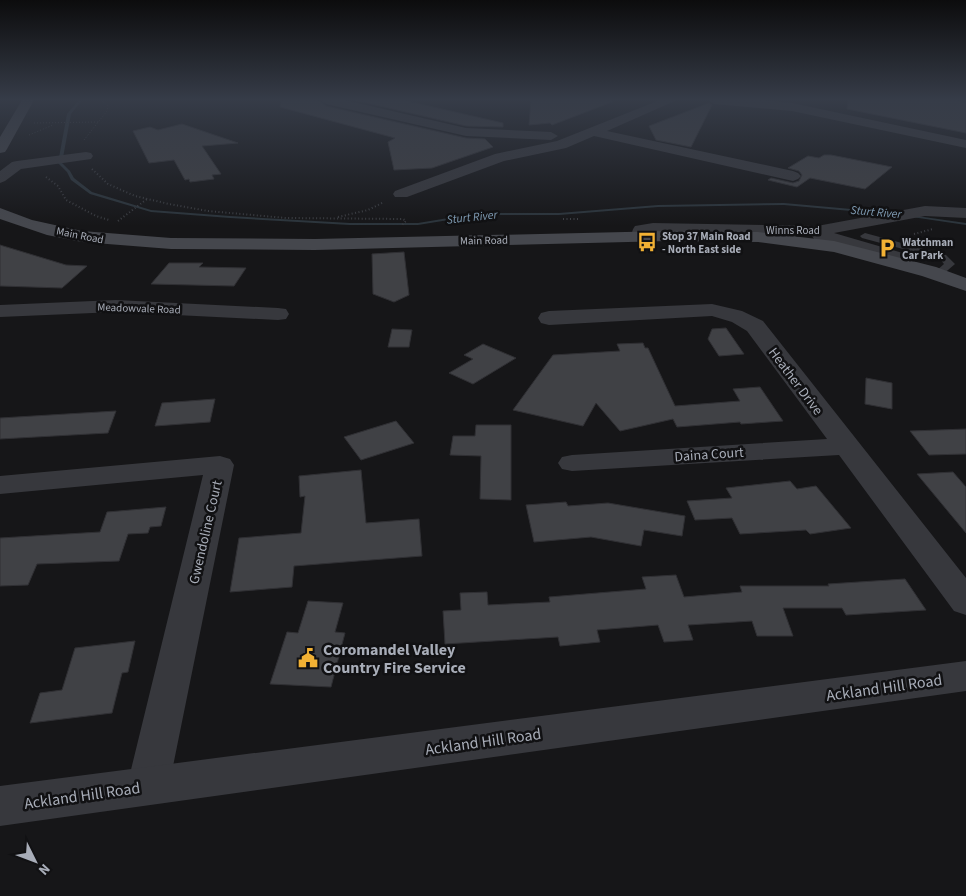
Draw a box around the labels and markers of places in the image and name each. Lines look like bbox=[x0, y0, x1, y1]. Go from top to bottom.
place label: Stop 37 Main Road - North East side bbox=[662, 229, 751, 257]
bus stop icon: Stop 37 Main Road - North East side bbox=[636, 231, 658, 253]
place label: Watchman Car Park bbox=[902, 235, 953, 263]
parking icon: Watchman Car Park bbox=[876, 237, 898, 259]
place label: Coromandel Valley Country Fire Service bbox=[323, 639, 466, 679]
public building icon: Coromandel Valley Country Fire Service bbox=[297, 647, 319, 669]

